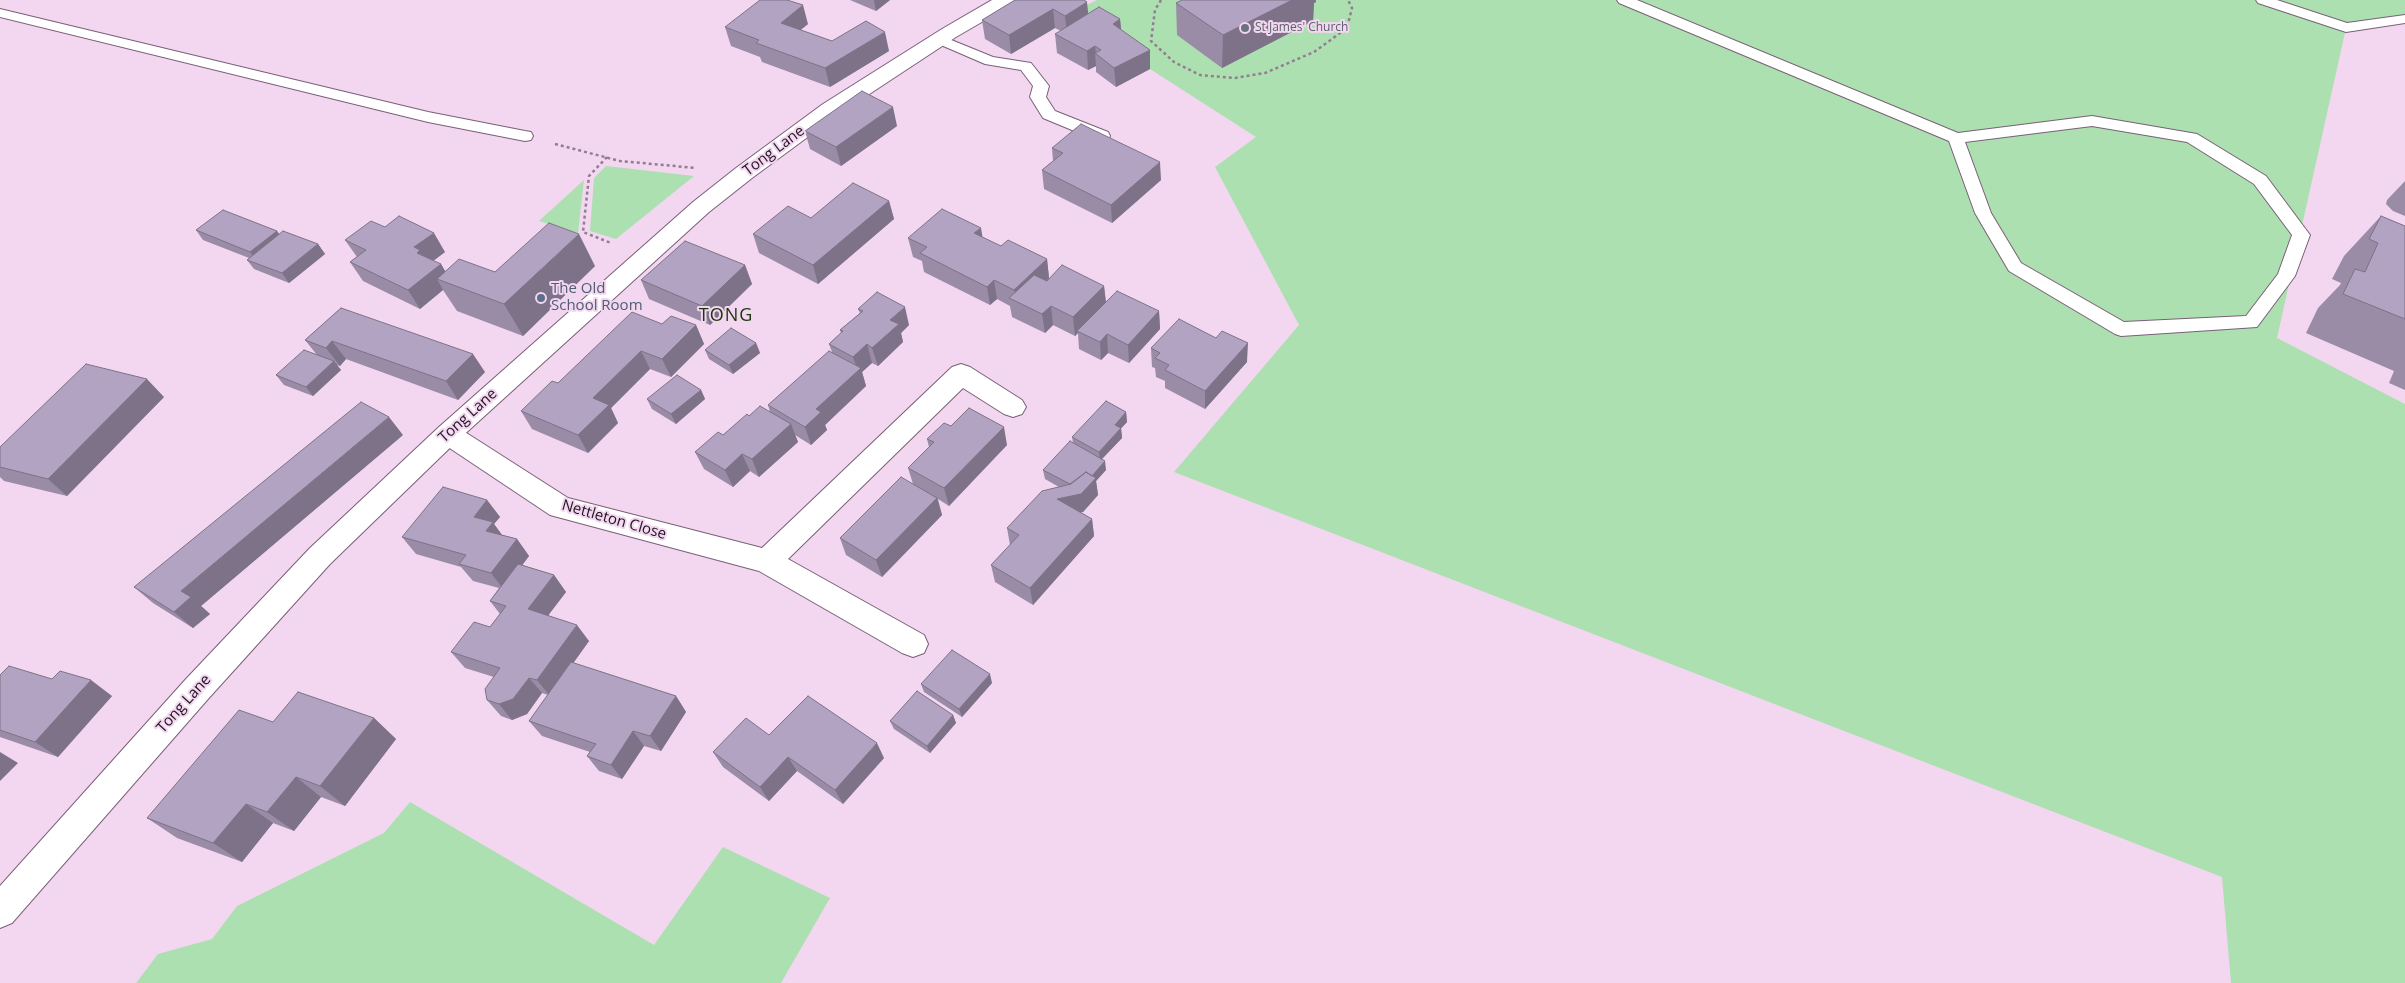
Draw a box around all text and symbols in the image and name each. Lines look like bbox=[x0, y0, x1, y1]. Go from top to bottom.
place label: St James' Church bbox=[1255, 21, 1348, 35]
marker: St James' Church bbox=[1239, 22, 1251, 34]
street label: Tong Lane bbox=[740, 122, 808, 180]
place label: The Old School Room bbox=[551, 280, 643, 315]
marker: The Old School Room bbox=[535, 292, 547, 304]
district label: TONG bbox=[698, 305, 754, 327]
street label: Tong Lane bbox=[435, 385, 501, 447]
street label: Nettleton Close bbox=[560, 496, 668, 544]
street label: Tong Lane bbox=[153, 671, 215, 737]

